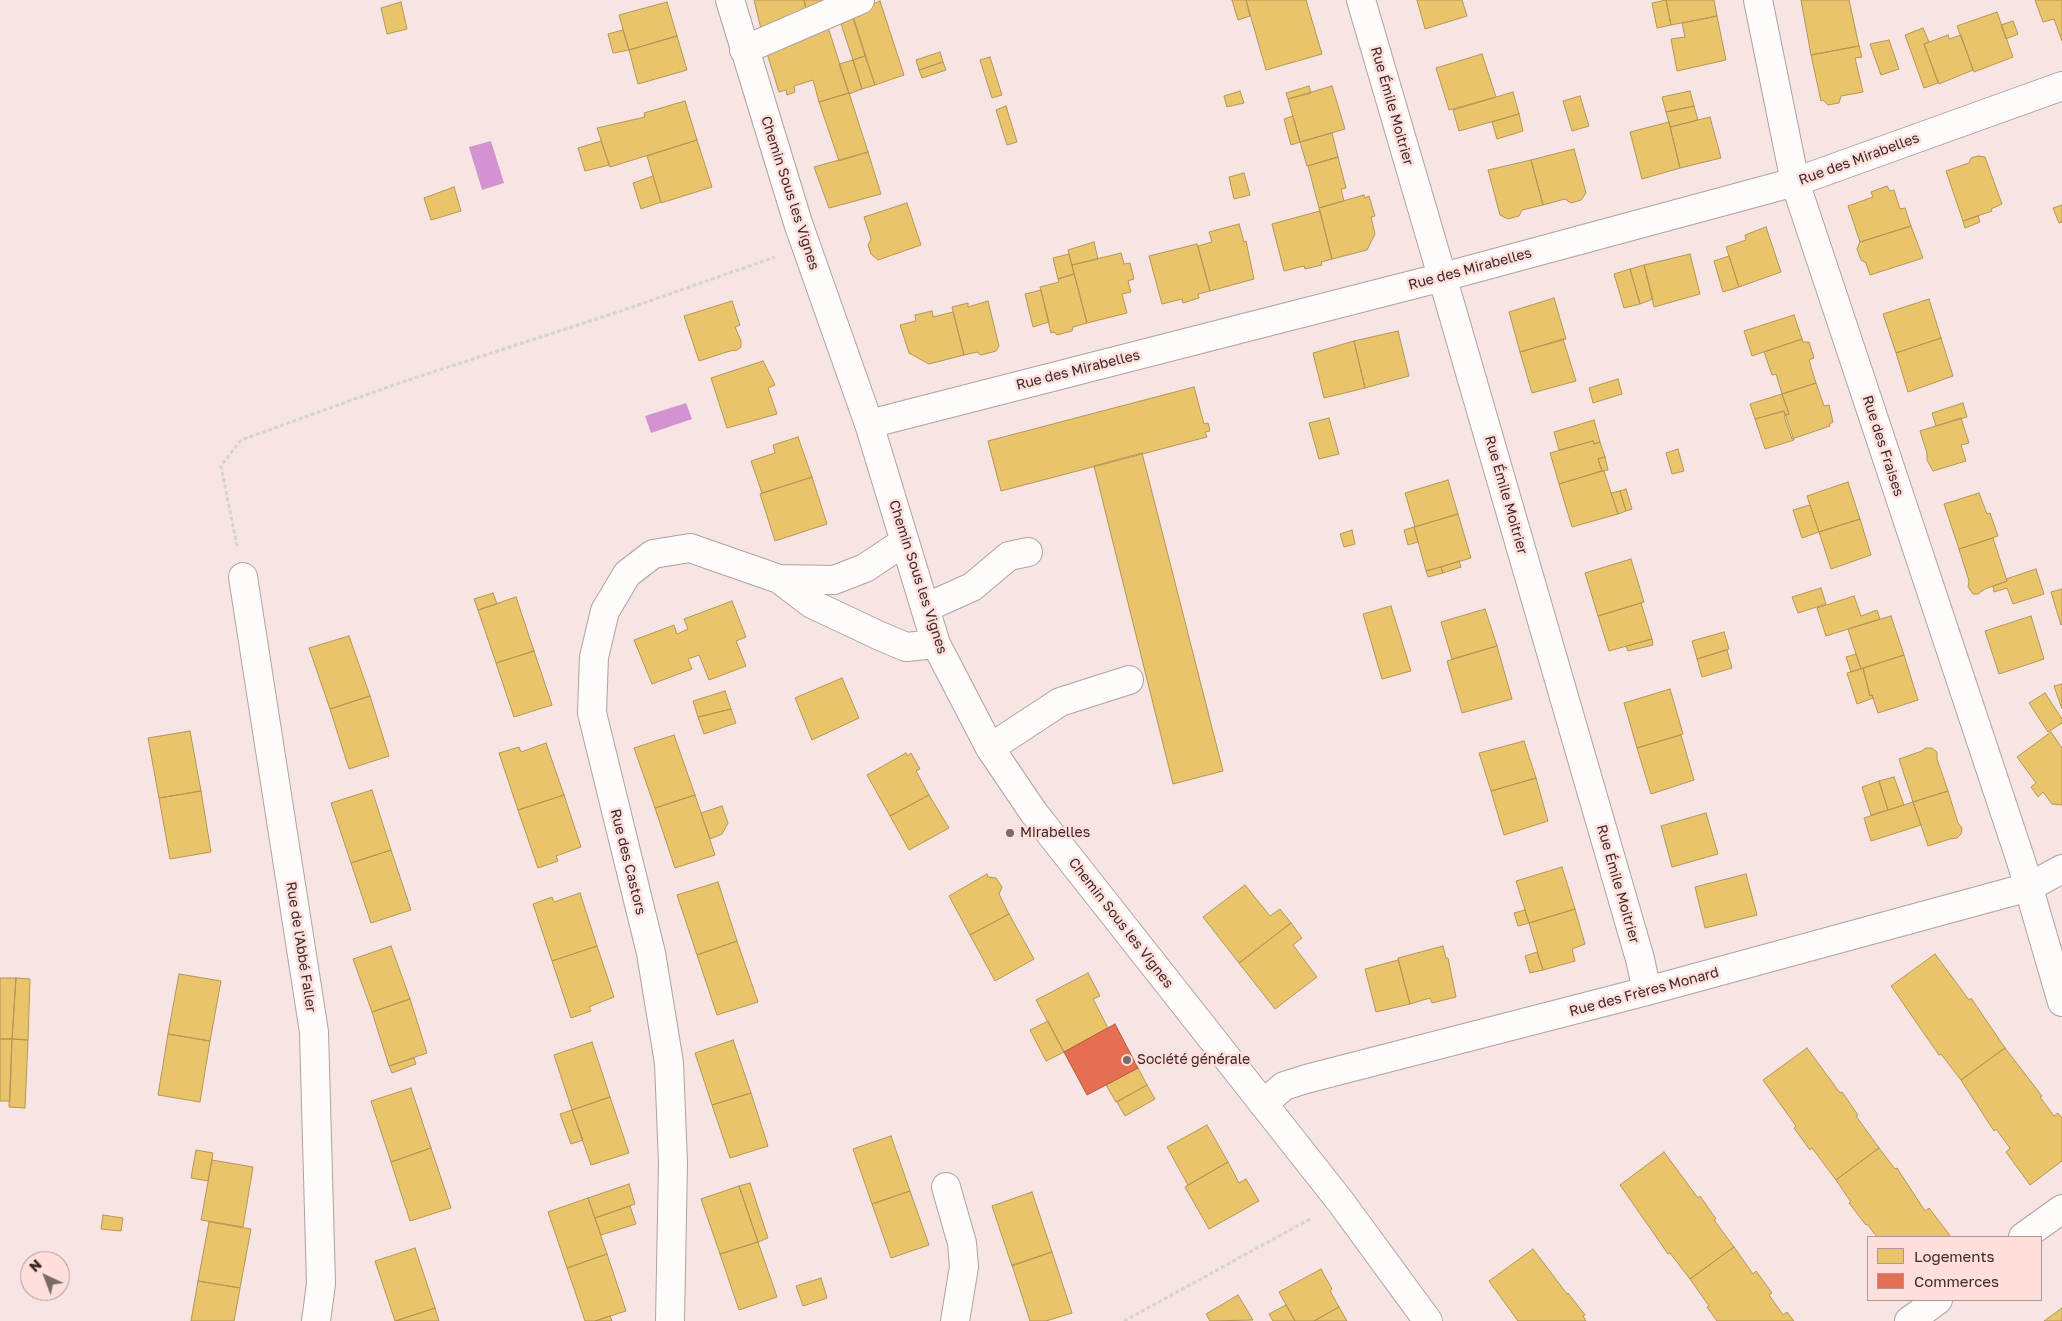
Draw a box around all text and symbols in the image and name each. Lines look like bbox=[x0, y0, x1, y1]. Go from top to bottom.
street label: Rue Émile Moitrier bbox=[1367, 45, 1417, 167]
street label: Chemin Sous les Vignes bbox=[757, 114, 823, 272]
street label: Rue des Mirabelles bbox=[1796, 129, 1922, 189]
street label: Rue des Mirabelles bbox=[1406, 244, 1534, 294]
street label: Rue des Mirabelles bbox=[1014, 346, 1142, 394]
street label: Rue des Fraises bbox=[1859, 393, 1907, 499]
street label: Rue Émile Moitrier bbox=[1481, 434, 1531, 556]
street label: Chemin Sous les Vignes bbox=[885, 498, 951, 656]
street label: Rue des Castors bbox=[607, 807, 649, 917]
street label: Rue Émile Moitrier bbox=[1593, 823, 1643, 945]
place label: Mirabelles bbox=[1020, 825, 1090, 841]
marker: Mirabelles bbox=[1004, 827, 1016, 839]
street label: Chemin Sous les Vignes bbox=[1065, 855, 1177, 991]
street label: Rue de l'Abbé Faller bbox=[282, 880, 320, 1014]
street label: Rue des Frères Monard bbox=[1567, 964, 1721, 1020]
place label: Société générale bbox=[1137, 1052, 1250, 1068]
marker: Société générale bbox=[1121, 1054, 1133, 1066]
legend bbox=[1867, 1236, 2042, 1301]
text: Logements bbox=[1914, 1247, 1994, 1265]
north arrow bbox=[20, 1251, 70, 1301]
text: N bbox=[25, 1256, 45, 1275]
text: Commerces bbox=[1914, 1272, 1999, 1290]

